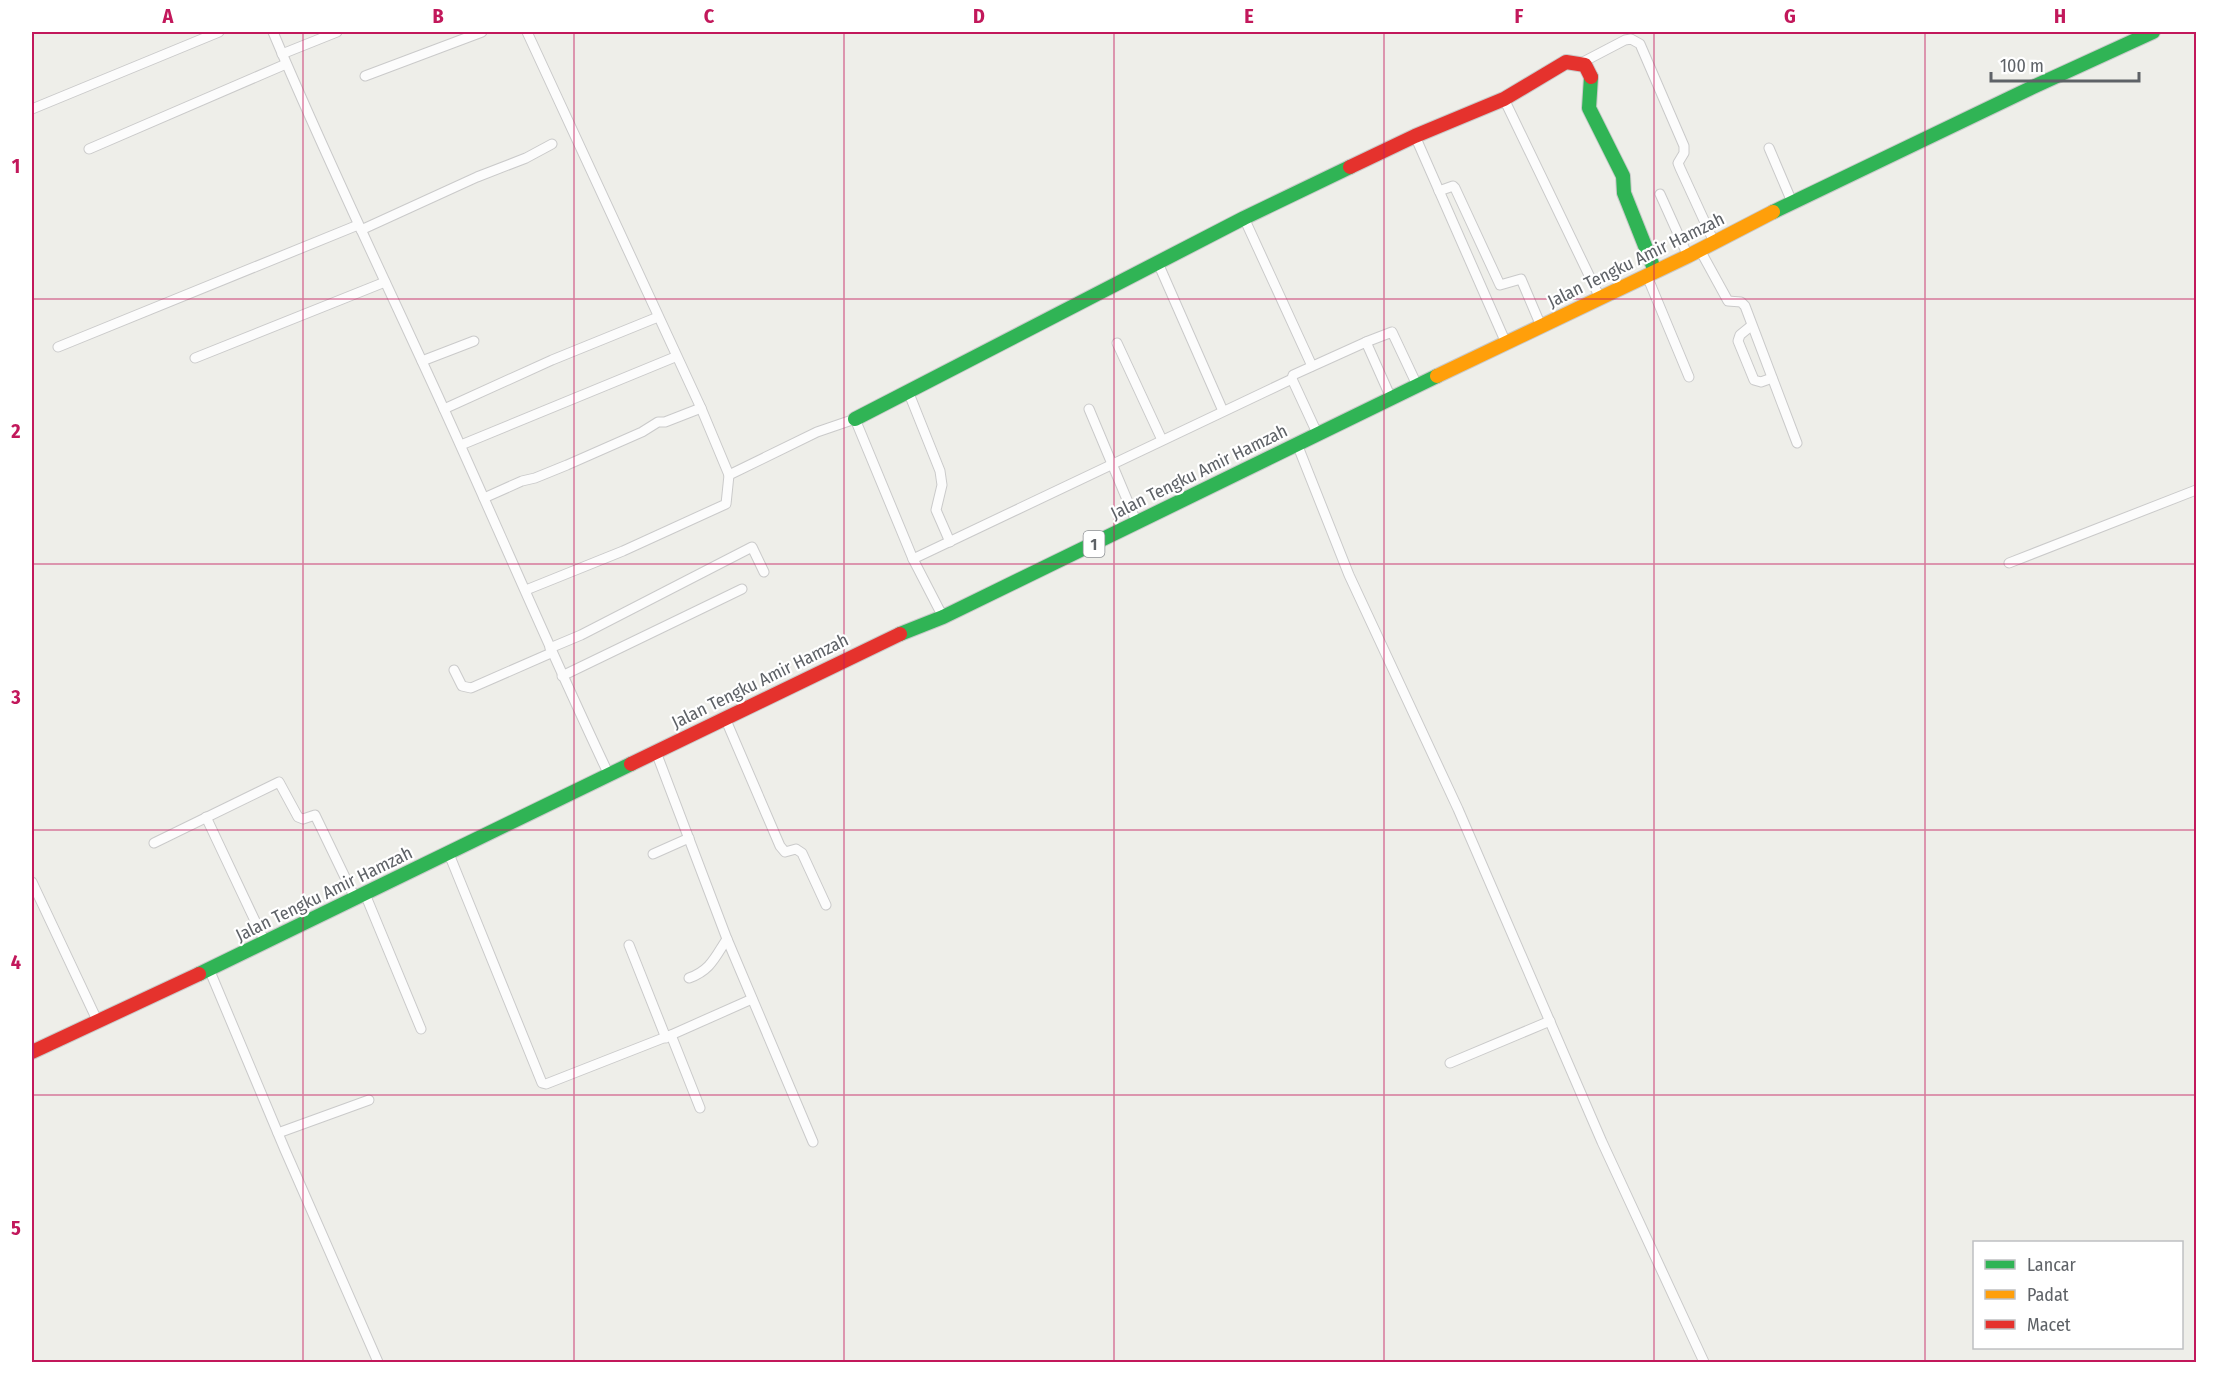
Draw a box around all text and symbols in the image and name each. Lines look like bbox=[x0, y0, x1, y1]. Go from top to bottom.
text: A bbox=[162, 4, 175, 28]
text: B bbox=[432, 4, 444, 28]
text: C bbox=[704, 4, 715, 28]
text: D bbox=[973, 4, 985, 28]
text: E bbox=[1244, 4, 1254, 28]
text: F bbox=[1515, 4, 1524, 28]
text: G bbox=[1784, 4, 1796, 28]
text: H bbox=[2054, 4, 2066, 28]
scale bar bbox=[1991, 45, 2140, 83]
text: 100 m bbox=[2000, 55, 2044, 77]
text: 1 bbox=[12, 154, 20, 178]
street label: Jalan Tengku Amir Hamzah bbox=[1544, 208, 1728, 312]
text: 2 bbox=[10, 419, 21, 443]
street label: Jalan Tengku Amir Hamzah bbox=[1107, 420, 1291, 524]
road number: 1 bbox=[1084, 531, 1104, 557]
street label: Jalan Tengku Amir Hamzah bbox=[668, 629, 852, 733]
text: 3 bbox=[10, 685, 21, 709]
street label: Jalan Tengku Amir Hamzah bbox=[232, 842, 416, 946]
text: 4 bbox=[11, 950, 21, 974]
text: 5 bbox=[11, 1216, 21, 1240]
legend bbox=[1973, 1241, 2183, 1349]
text: Lancar bbox=[2027, 1254, 2076, 1276]
text: Padat bbox=[2027, 1284, 2069, 1306]
text: Macet bbox=[2027, 1314, 2071, 1336]

